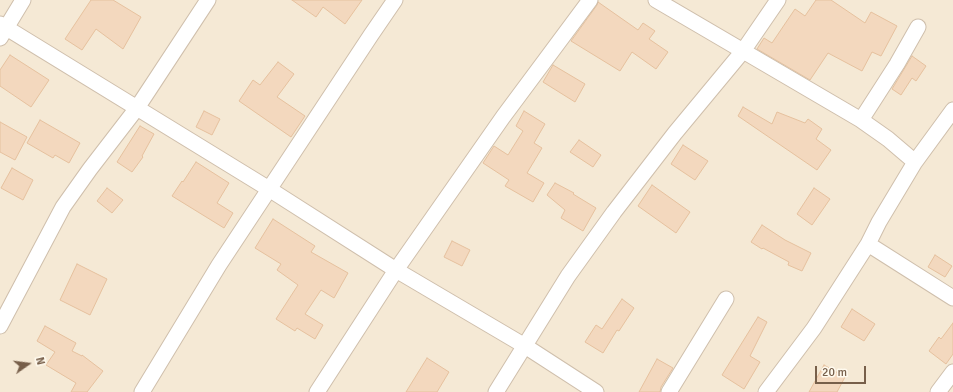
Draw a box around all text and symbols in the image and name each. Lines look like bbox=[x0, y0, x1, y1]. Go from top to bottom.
north arrow bbox=[8, 344, 48, 384]
text: N bbox=[33, 356, 47, 366]
scale bar bbox=[817, 358, 868, 384]
text: 20 m bbox=[822, 365, 847, 380]

